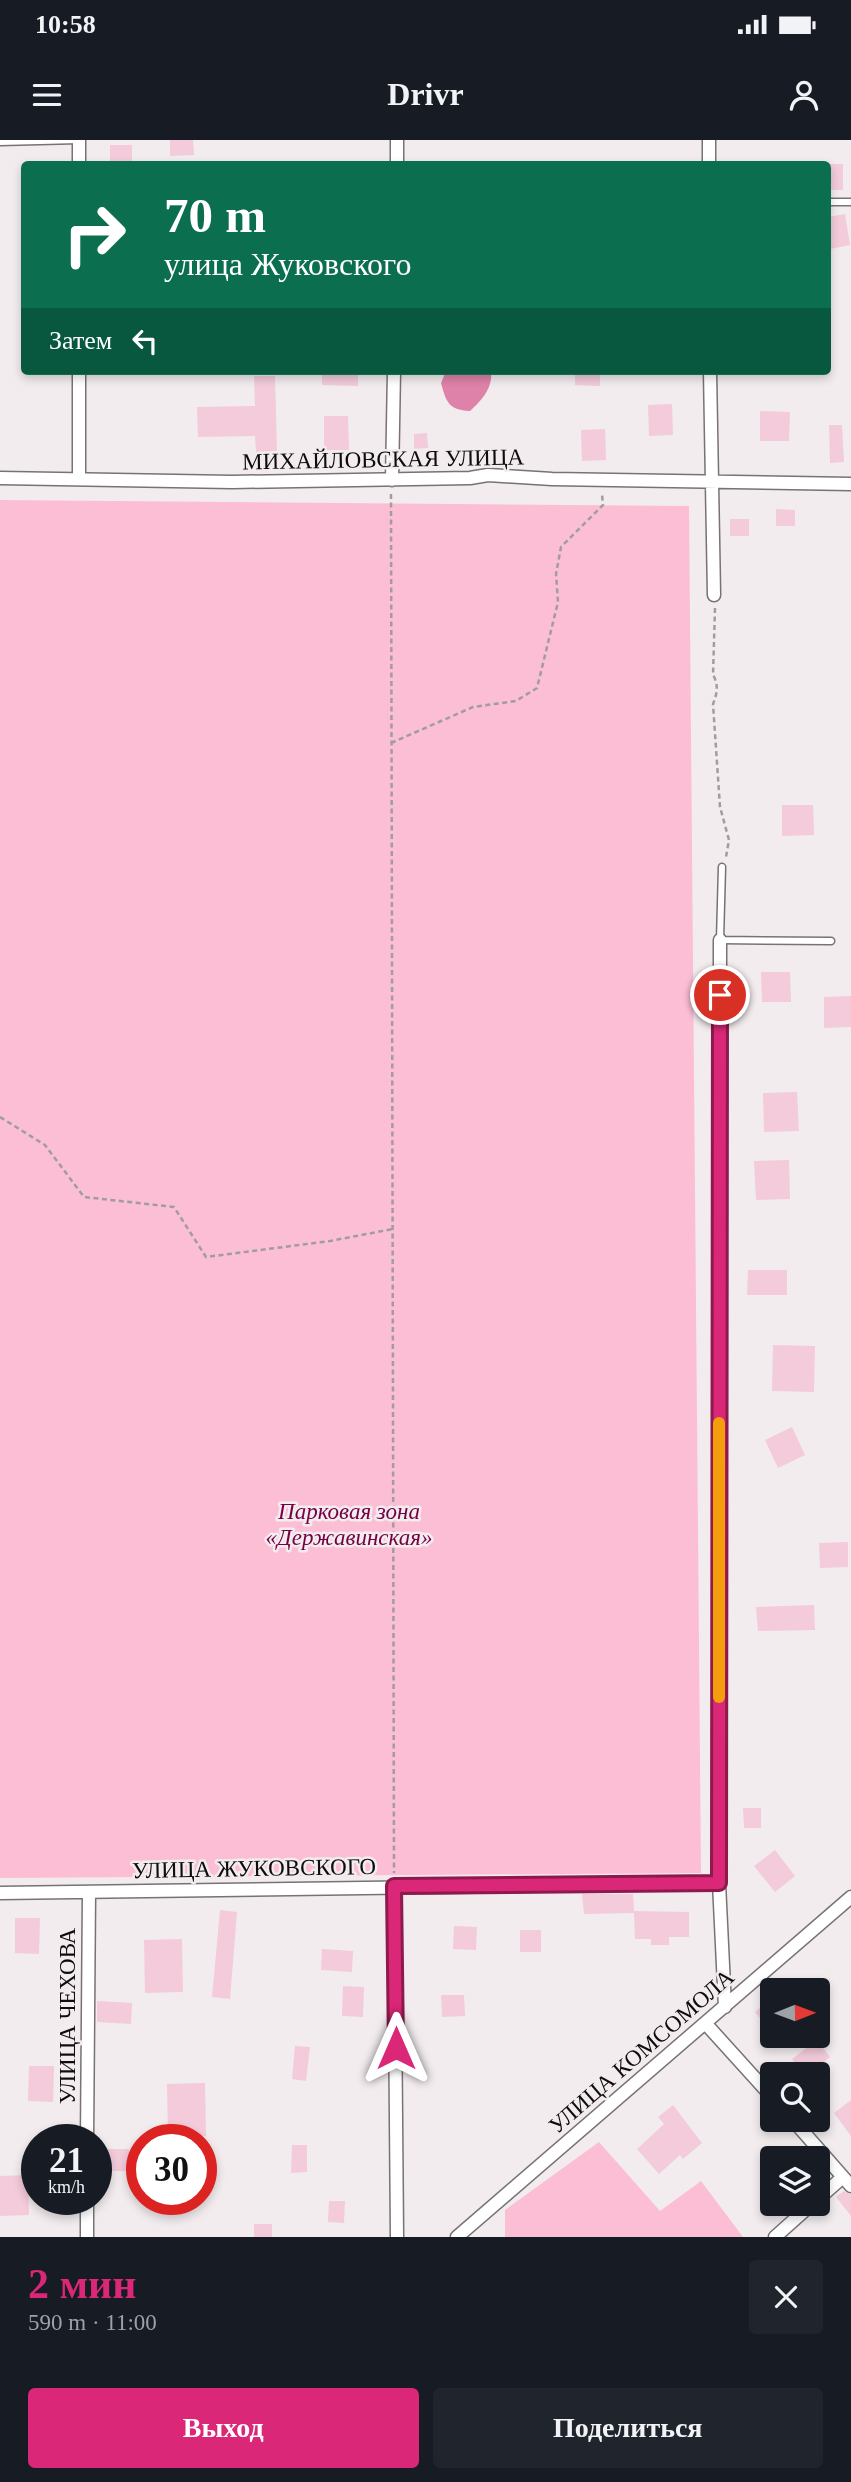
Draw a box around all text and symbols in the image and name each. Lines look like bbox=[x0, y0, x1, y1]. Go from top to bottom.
text: 10:58 bbox=[35, 10, 96, 39]
icon: menu bbox=[28, 76, 66, 114]
text: Drivr bbox=[387, 76, 464, 112]
icon: person bbox=[785, 76, 823, 114]
text: 70 m bbox=[164, 188, 266, 243]
icon: right bbox=[49, 189, 140, 280]
text: улица Жуковского bbox=[164, 246, 411, 282]
icon: left bbox=[126, 322, 164, 360]
text: Затем bbox=[49, 326, 112, 355]
street label: МИХАЙЛОВСКАЯ УЛИЦА bbox=[242, 445, 525, 474]
pin bbox=[690, 965, 750, 1025]
icon: arrive bbox=[701, 976, 739, 1014]
park label: Парковая зона «Державинская» bbox=[266, 1499, 432, 1550]
street label: УЛИЦА ЖУКОВСКОГО bbox=[132, 1854, 376, 1883]
street label: УЛИЦА ЧЕХОВА bbox=[55, 1927, 80, 2104]
street label: УЛИЦА КОМСОМОЛА bbox=[544, 1964, 739, 2138]
north arrow bbox=[760, 1978, 830, 2048]
map controls bbox=[760, 1978, 830, 2216]
position arrow bbox=[359, 2011, 433, 2085]
button: search bbox=[760, 2062, 830, 2132]
speed limit sign: 30 bbox=[126, 2124, 217, 2215]
text: 21 bbox=[49, 2141, 84, 2180]
button: layers bbox=[760, 2146, 830, 2216]
text: km/h bbox=[48, 2177, 85, 2197]
button: close bbox=[749, 2260, 823, 2334]
text: 2 мин bbox=[28, 2261, 137, 2307]
text: 590 m · 11:00 bbox=[28, 2310, 157, 2335]
button: Выход bbox=[28, 2388, 419, 2468]
button: Поделиться bbox=[433, 2388, 823, 2468]

